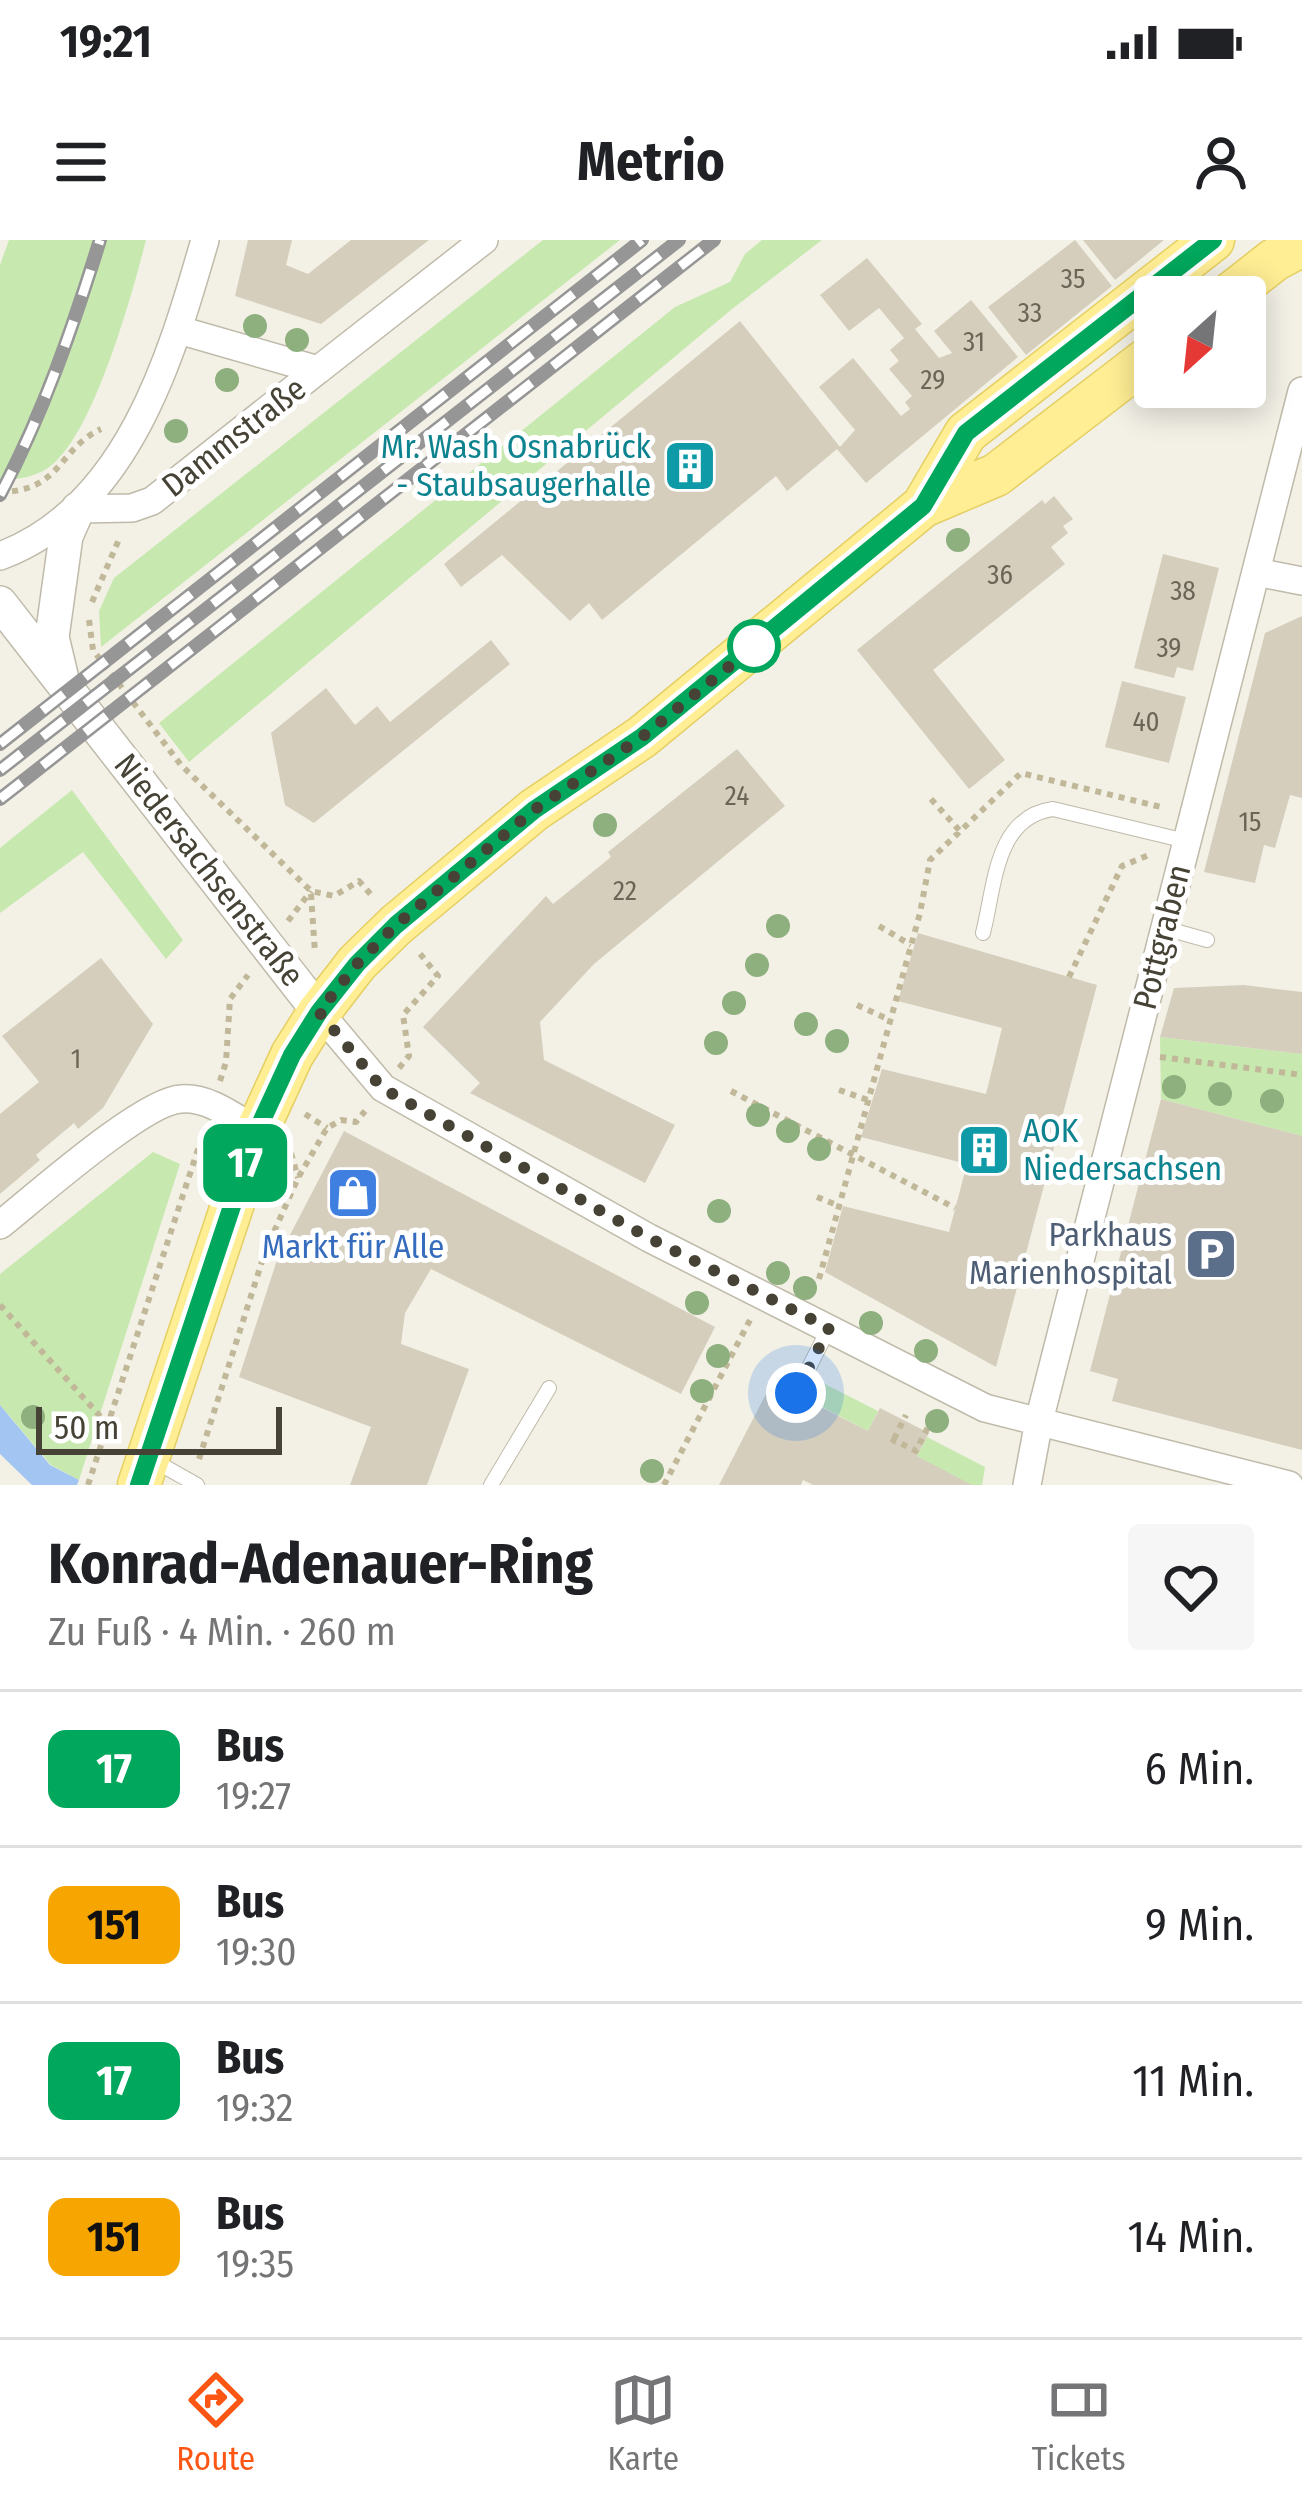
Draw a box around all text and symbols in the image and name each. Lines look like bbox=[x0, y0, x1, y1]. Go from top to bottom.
text: 19:21 bbox=[60, 15, 152, 69]
icon: menu bbox=[48, 129, 114, 195]
icon: person bbox=[1188, 129, 1254, 195]
text: Metrio bbox=[577, 130, 725, 194]
house number: 35 bbox=[1061, 263, 1085, 295]
north arrow bbox=[1134, 276, 1266, 408]
map controls bbox=[1134, 276, 1266, 408]
house number: 33 bbox=[1018, 297, 1042, 329]
house number: 31 bbox=[963, 326, 985, 358]
house number: 29 bbox=[921, 364, 945, 396]
street label: Dammstraße bbox=[154, 369, 314, 505]
place label: Mr. Wash Osnabrück - Staubsaugerhalle bbox=[381, 427, 652, 505]
building icon: Mr. Wash Osnabrück - Staubsaugerhalle bbox=[662, 438, 718, 494]
house number: 36 bbox=[987, 559, 1013, 591]
house number: 38 bbox=[1170, 575, 1196, 607]
unlabelled marker bbox=[729, 621, 779, 671]
house number: 39 bbox=[1156, 632, 1182, 664]
house number: 40 bbox=[1132, 706, 1160, 738]
street label: Niedersachsenstraße bbox=[106, 746, 312, 994]
house number: 24 bbox=[725, 780, 749, 812]
house number: 15 bbox=[1239, 806, 1261, 838]
street label: Pottgraben bbox=[1125, 860, 1199, 1014]
house number: 22 bbox=[613, 875, 637, 907]
house number: 1 bbox=[71, 1043, 81, 1075]
place label: AOK Niedersachsen bbox=[1023, 1111, 1222, 1189]
building icon: AOK Niedersachsen bbox=[956, 1122, 1012, 1178]
line badge: 17 bbox=[191, 1124, 299, 1202]
text: 17 bbox=[227, 1138, 263, 1188]
shop icon: Markt für Alle bbox=[325, 1165, 381, 1221]
place label: Parkhaus Marienhospital bbox=[969, 1215, 1172, 1293]
parking icon: Parkhaus Marienhospital bbox=[1183, 1226, 1239, 1282]
place label: Markt für Alle bbox=[262, 1227, 444, 1267]
your location bbox=[766, 1363, 826, 1423]
scale bar bbox=[36, 1401, 282, 1454]
text: 50 m bbox=[54, 1408, 119, 1448]
button: heart bbox=[1128, 1524, 1254, 1650]
text: Konrad-Adenauer-Ring bbox=[48, 1530, 593, 1598]
text: Zu Fuß · 4 Min. · 260 m bbox=[48, 1609, 396, 1655]
text: Bus bbox=[216, 1719, 284, 1773]
text: 6 Min. bbox=[1145, 1742, 1254, 1796]
text: 17 bbox=[96, 1744, 132, 1794]
text: 19:27 bbox=[216, 1773, 291, 1819]
text: Bus bbox=[216, 1875, 284, 1929]
text: 9 Min. bbox=[1145, 1898, 1254, 1952]
text: 151 bbox=[87, 1900, 141, 1950]
text: 19:30 bbox=[216, 1929, 297, 1975]
text: Bus bbox=[216, 2031, 284, 2085]
text: 11 Min. bbox=[1132, 2054, 1254, 2108]
text: 17 bbox=[96, 2056, 132, 2106]
text: 19:32 bbox=[216, 2085, 293, 2131]
text: Bus bbox=[216, 2187, 284, 2241]
text: 14 Min. bbox=[1128, 2210, 1254, 2264]
text: 151 bbox=[87, 2212, 141, 2262]
text: 19:35 bbox=[216, 2241, 294, 2287]
tab: Route bbox=[176, 2367, 255, 2479]
tab: Karte bbox=[608, 2367, 679, 2479]
tab: Tickets bbox=[1032, 2367, 1126, 2479]

